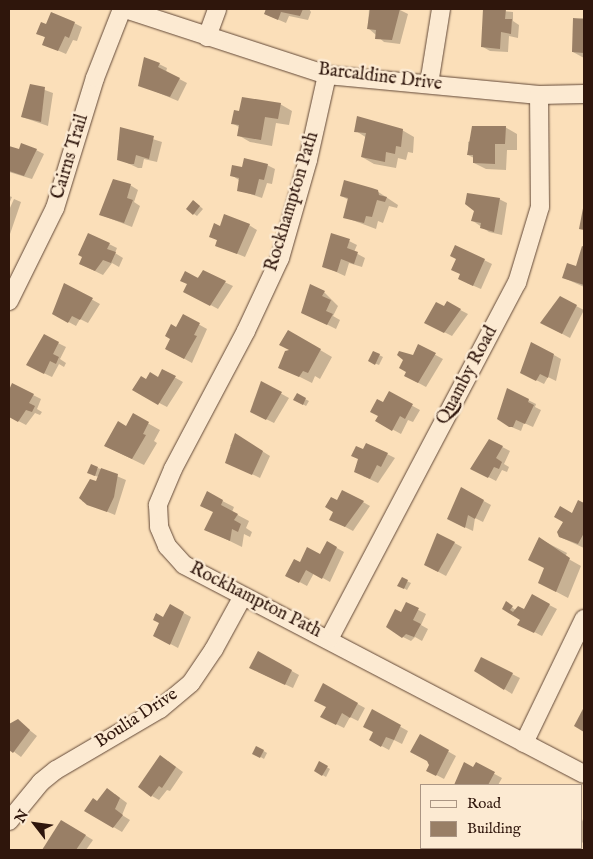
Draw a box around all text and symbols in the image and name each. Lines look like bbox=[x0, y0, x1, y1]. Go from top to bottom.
street label: Barcaldine Drive bbox=[317, 60, 443, 96]
street label: Cairns Trail bbox=[48, 112, 94, 202]
street label: Rockhampton Path bbox=[262, 130, 324, 274]
street label: Quamby Road bbox=[433, 323, 503, 429]
street label: Rockhampton Path bbox=[186, 559, 324, 643]
street label: Boulia Drive bbox=[92, 684, 182, 754]
legend bbox=[420, 784, 583, 849]
text: Road bbox=[467, 794, 501, 813]
north arrow bbox=[10, 799, 60, 849]
text: N bbox=[11, 807, 33, 826]
text: Building bbox=[467, 819, 521, 838]

